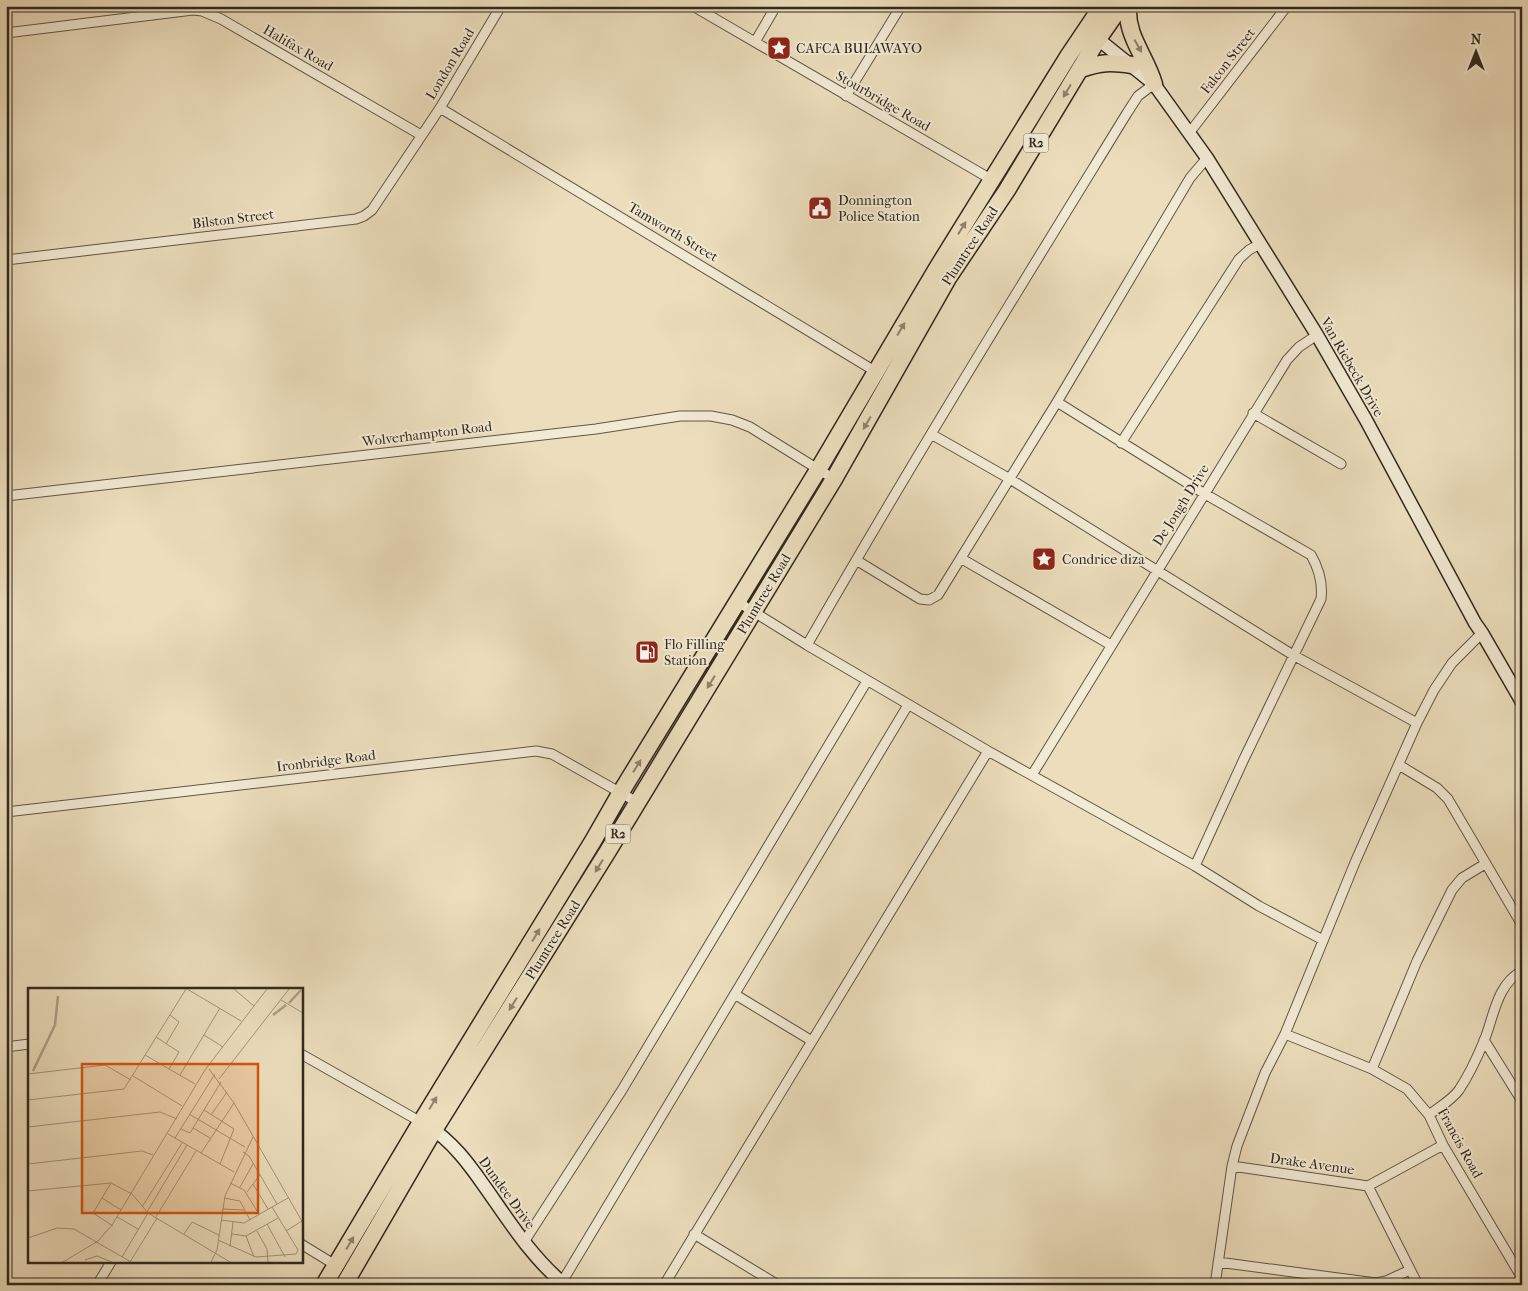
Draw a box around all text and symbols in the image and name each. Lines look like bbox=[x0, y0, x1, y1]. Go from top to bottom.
street label: Halifax Road bbox=[260, 21, 336, 75]
street label: London Road bbox=[422, 25, 478, 103]
street label: Falcon Street bbox=[1197, 25, 1259, 97]
north arrow bbox=[1450, 28, 1500, 78]
text: N bbox=[1471, 31, 1482, 48]
place icon: CAFCA BULAWAYO bbox=[766, 35, 792, 61]
one-way arrow bbox=[1133, 39, 1142, 53]
place label: CAFCA BULAWAYO bbox=[796, 40, 922, 57]
street label: Stourbridge Road bbox=[833, 67, 934, 135]
one-way arrow bbox=[1062, 85, 1071, 98]
road number: R2 bbox=[1024, 134, 1048, 152]
place label: Donnington Police Station bbox=[838, 192, 920, 225]
public building icon: Donnington Police Station bbox=[807, 195, 833, 221]
street label: Tamworth Street bbox=[625, 198, 721, 266]
street label: Plumtree Road bbox=[938, 203, 1002, 289]
street label: Bilston Street bbox=[191, 206, 275, 232]
one-way arrow bbox=[958, 222, 967, 235]
street label: Van Riebeck Drive bbox=[1316, 313, 1387, 420]
one-way arrow bbox=[896, 323, 905, 336]
one-way arrow bbox=[862, 417, 871, 430]
street label: Wolverhampton Road bbox=[360, 418, 493, 451]
street label: De Jongh Drive bbox=[1149, 461, 1213, 549]
place icon: Condrice diza bbox=[1031, 546, 1057, 572]
street label: Plumtree Road bbox=[733, 550, 795, 637]
place label: Condrice diza bbox=[1062, 551, 1145, 568]
place label: Flo Filling Station bbox=[664, 636, 725, 669]
fuel station icon: Flo Filling Station bbox=[634, 639, 660, 665]
one-way arrow bbox=[706, 676, 715, 689]
street label: Ironbridge Road bbox=[275, 746, 377, 776]
one-way arrow bbox=[633, 759, 642, 772]
road number: R2 bbox=[606, 824, 630, 844]
one-way arrow bbox=[594, 859, 604, 873]
street label: Plumtree Road bbox=[522, 897, 584, 983]
one-way arrow bbox=[531, 928, 540, 942]
inset map bbox=[28, 988, 302, 1264]
one-way arrow bbox=[508, 997, 517, 1010]
one-way arrow bbox=[428, 1097, 437, 1110]
street label: Francis Road bbox=[1434, 1105, 1486, 1181]
street label: Drake Avenue bbox=[1269, 1150, 1355, 1178]
street label: Dundee Drive bbox=[475, 1153, 539, 1233]
one-way arrow bbox=[345, 1237, 354, 1250]

